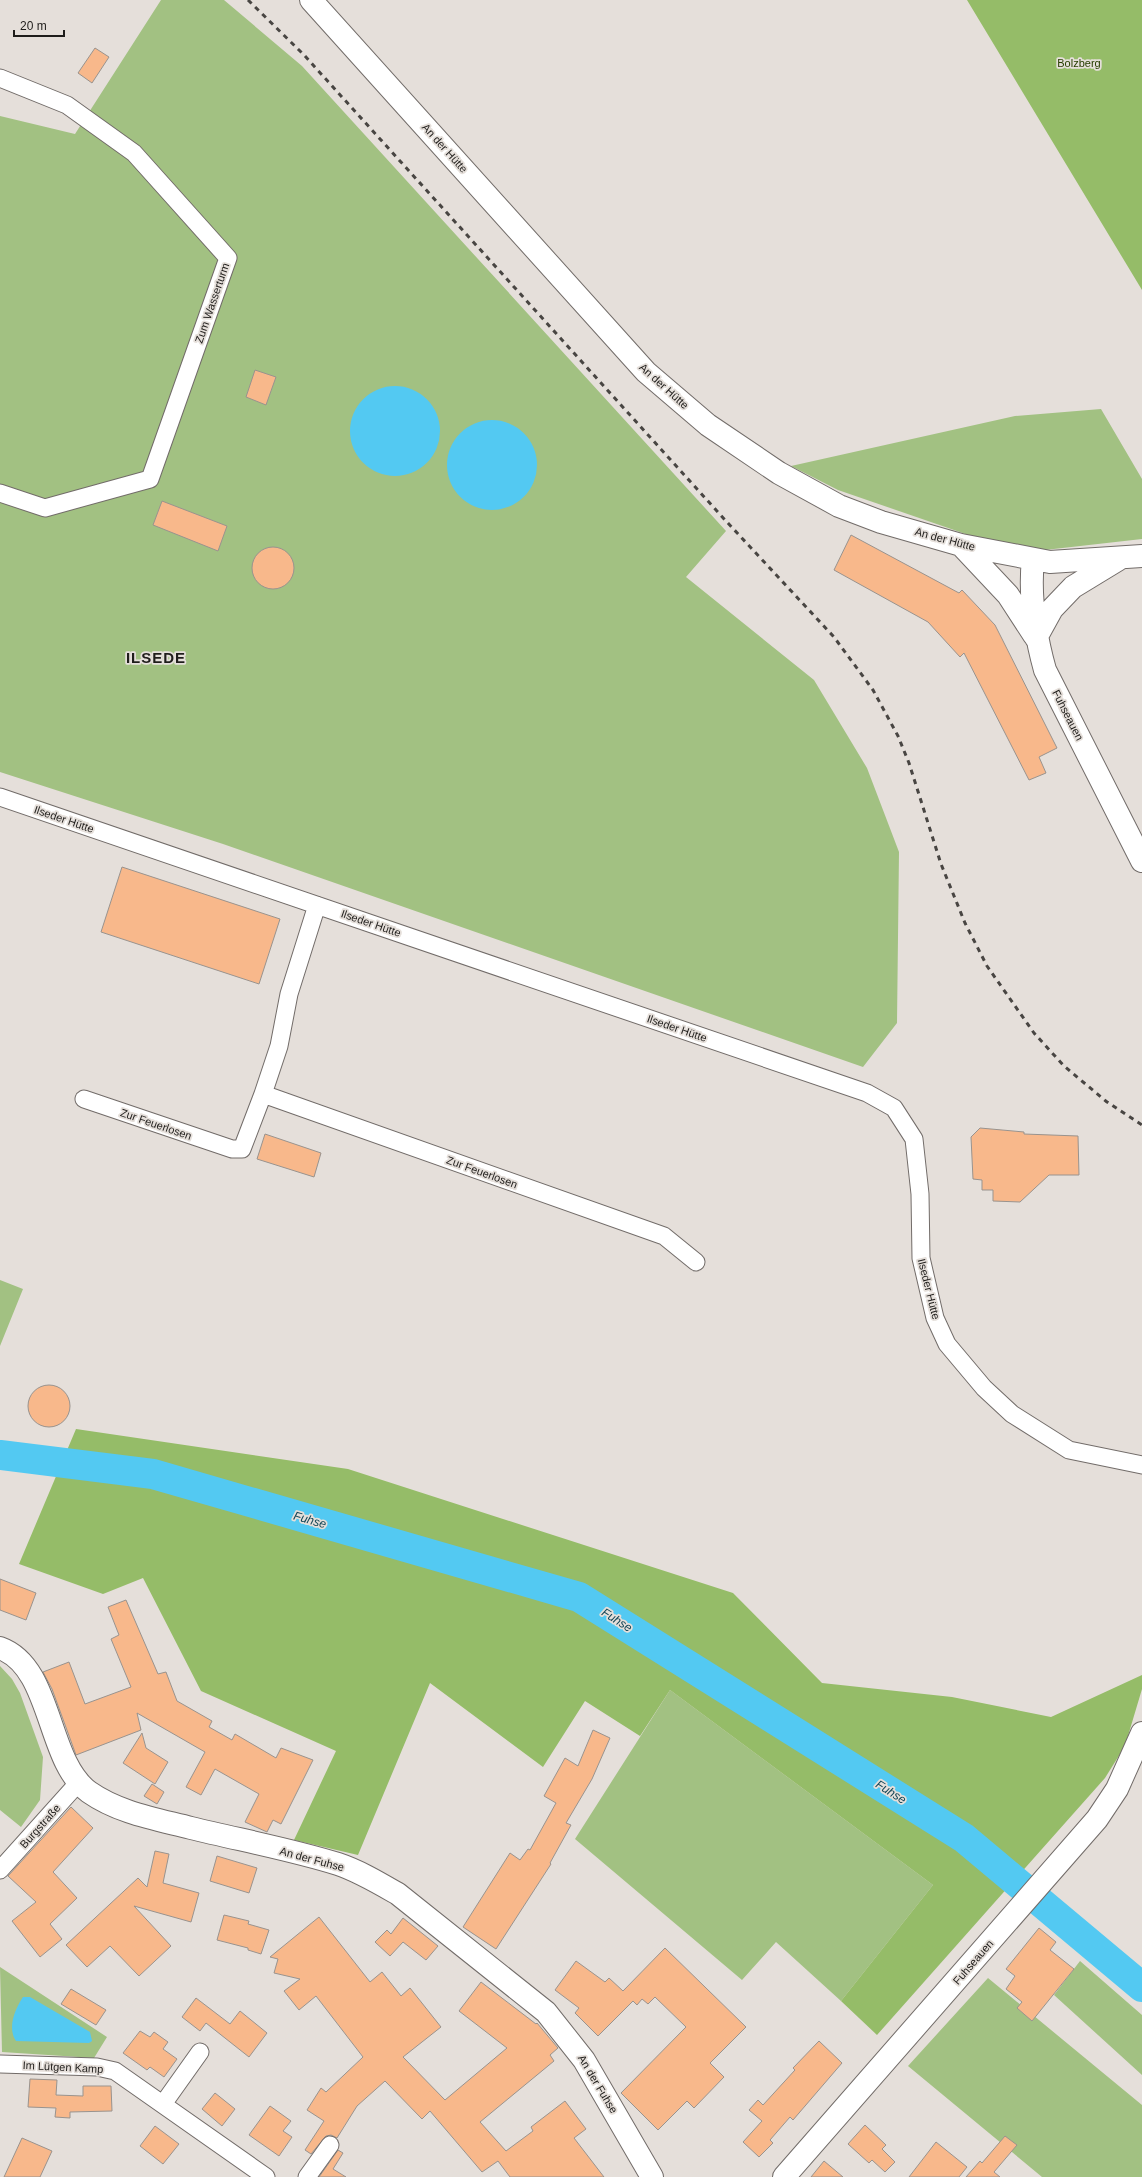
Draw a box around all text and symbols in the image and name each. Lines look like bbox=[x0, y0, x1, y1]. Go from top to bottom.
scale bar bbox=[14, 12, 64, 38]
text: 20 m bbox=[20, 19, 47, 33]
park label: Bolzberg bbox=[1057, 57, 1101, 69]
street label: An der Hütte bbox=[420, 121, 470, 175]
street label: Zum Wasserturm bbox=[193, 261, 231, 345]
street label: An der Hütte bbox=[637, 361, 691, 411]
street label: An der Hütte bbox=[914, 525, 976, 553]
district label: ILSEDE bbox=[126, 649, 186, 666]
street label: Fuhseauen bbox=[1050, 688, 1086, 742]
street label: Ilseder Hütte bbox=[33, 803, 95, 835]
street label: Ilseder Hütte bbox=[340, 907, 402, 939]
street label: Ilseder Hütte bbox=[646, 1012, 708, 1044]
street label: Zur Feuerlosen bbox=[119, 1106, 193, 1142]
street label: Zur Feuerlosen bbox=[445, 1154, 519, 1190]
street label: Ilseder Hütte bbox=[916, 1257, 942, 1321]
water label: Fuhse bbox=[292, 1509, 328, 1531]
water label: Fuhse bbox=[599, 1605, 635, 1635]
water label: Fuhse bbox=[873, 1777, 909, 1807]
street label: Burgstraße bbox=[17, 1802, 63, 1850]
street label: An der Fuhse bbox=[279, 1845, 345, 1873]
street label: Fuhseauen bbox=[950, 1937, 996, 1987]
street label: An der Fuhse bbox=[576, 2053, 620, 2115]
street label: Im Lütgen Kamp bbox=[22, 2059, 104, 2075]

